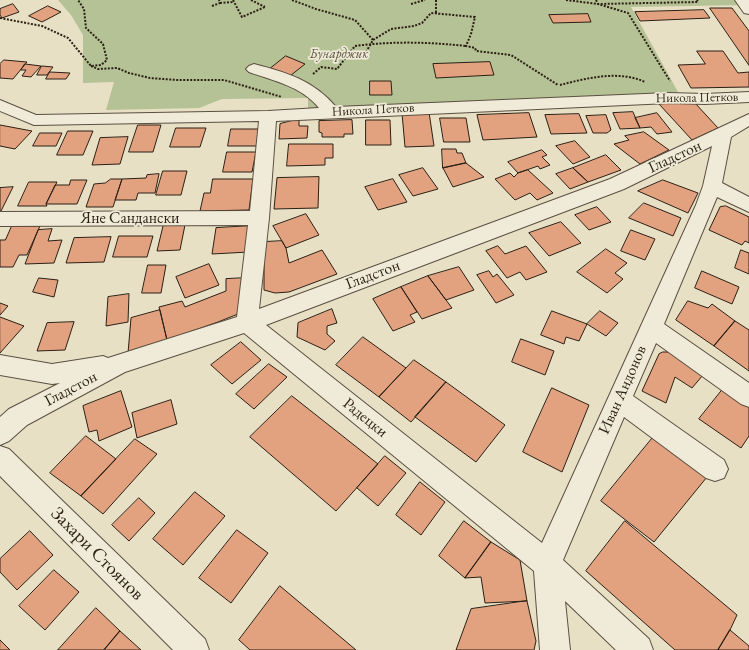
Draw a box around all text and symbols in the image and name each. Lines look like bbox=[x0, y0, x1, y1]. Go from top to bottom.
park label: Бунарджик bbox=[310, 46, 368, 62]
street label: Никола Петков bbox=[656, 89, 738, 107]
street label: Никола Петков bbox=[331, 100, 415, 120]
street label: Гладстон bbox=[645, 136, 705, 178]
street label: Яне Сандански bbox=[81, 209, 179, 229]
street label: Гладстон bbox=[343, 256, 403, 294]
street label: Иван Андонов bbox=[595, 343, 651, 437]
street label: Гладстон bbox=[41, 367, 101, 411]
street label: Радецки bbox=[339, 394, 391, 442]
street label: Захари Стоянов bbox=[46, 503, 148, 605]

